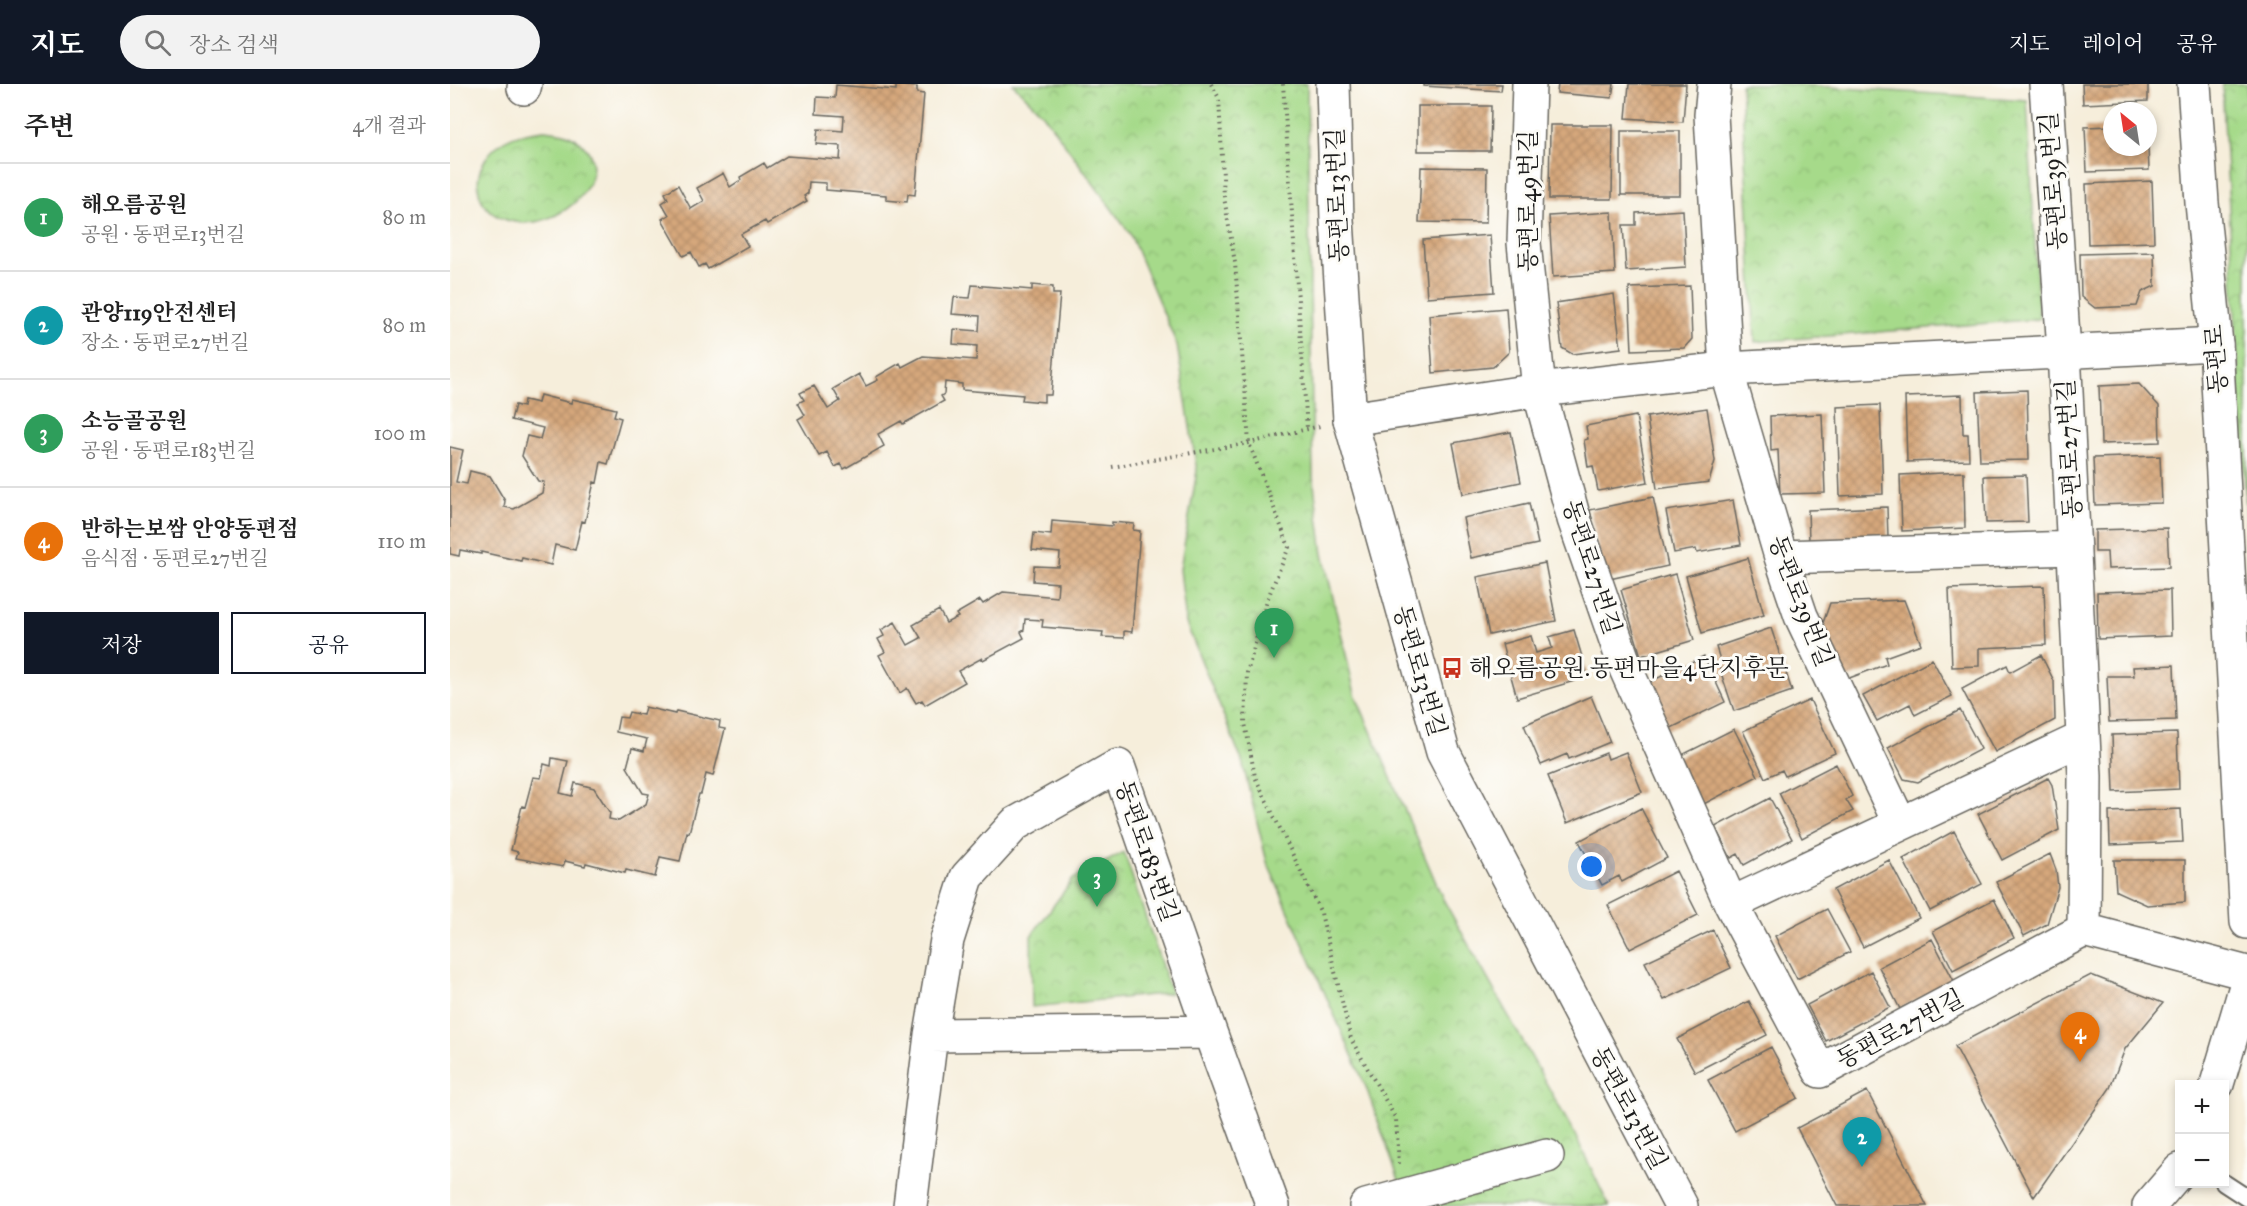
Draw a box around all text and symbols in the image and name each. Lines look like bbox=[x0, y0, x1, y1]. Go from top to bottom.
search box bbox=[120, 15, 540, 69]
icon: search bbox=[141, 26, 174, 59]
text: 지도 bbox=[30, 27, 84, 62]
text: 장소 검색 bbox=[189, 31, 279, 58]
text: 지도 bbox=[2009, 31, 2050, 57]
text: 레이어 bbox=[2083, 31, 2143, 57]
text: 공유 bbox=[2176, 31, 2217, 57]
north arrow bbox=[2103, 102, 2157, 156]
text: 주변 bbox=[24, 110, 74, 142]
street label: 동편로39번길 bbox=[2033, 111, 2073, 251]
text: 4개 결과 bbox=[353, 113, 426, 137]
street label: 동편로13번길 bbox=[1320, 127, 1354, 263]
street label: 동편로49번길 bbox=[1513, 130, 1543, 272]
text: 해오름공원 bbox=[81, 191, 187, 218]
text: 1 bbox=[40, 205, 47, 229]
text: 80 m bbox=[383, 205, 426, 229]
text: 공원 · 동편로13번길 bbox=[81, 222, 245, 246]
text: 관양119안전센터 bbox=[81, 299, 238, 326]
text: 2 bbox=[39, 313, 48, 337]
text: 80 m bbox=[383, 313, 426, 337]
street label: 동편로 bbox=[2199, 323, 2233, 395]
text: 장소 · 동편로27번길 bbox=[81, 330, 249, 354]
street label: 동편로27번길 bbox=[2050, 378, 2088, 520]
text: 소능골공원 bbox=[81, 407, 187, 434]
text: 3 bbox=[40, 421, 48, 445]
text: 100 m bbox=[374, 421, 426, 445]
text: 공원 · 동편로183번길 bbox=[81, 438, 256, 462]
street label: 동편로27번길 bbox=[1556, 496, 1628, 638]
text: 반하는보쌈 안양동편점 bbox=[81, 515, 298, 542]
text: 4 bbox=[38, 529, 49, 553]
text: 110 m bbox=[378, 529, 426, 553]
street label: 동편로39번길 bbox=[1762, 531, 1840, 671]
text: 음식점 · 동편로27번길 bbox=[81, 546, 269, 570]
street label: 동편로13번길 bbox=[1387, 602, 1453, 740]
pin: 1 bbox=[1254, 608, 1294, 658]
button: 저장 bbox=[24, 612, 219, 674]
button: 공유 bbox=[231, 612, 426, 674]
place label: 해오름공원.동편마을4단지후문 bbox=[1469, 653, 1789, 683]
bus stop icon: 해오름공원.동편마을4단지후문 bbox=[1440, 656, 1464, 680]
street label: 동편로183번길 bbox=[1109, 776, 1185, 926]
your location bbox=[1577, 852, 1606, 881]
pin: 3 bbox=[1078, 858, 1116, 907]
street label: 동편로27번길 bbox=[1831, 983, 1969, 1075]
pin: 4 bbox=[2060, 1012, 2100, 1062]
street label: 동편로13번길 bbox=[1584, 1041, 1674, 1175]
map controls bbox=[2175, 1080, 2229, 1188]
button: + bbox=[2175, 1080, 2229, 1134]
pin: 2 bbox=[1842, 1118, 1882, 1167]
button: − bbox=[2175, 1134, 2229, 1188]

